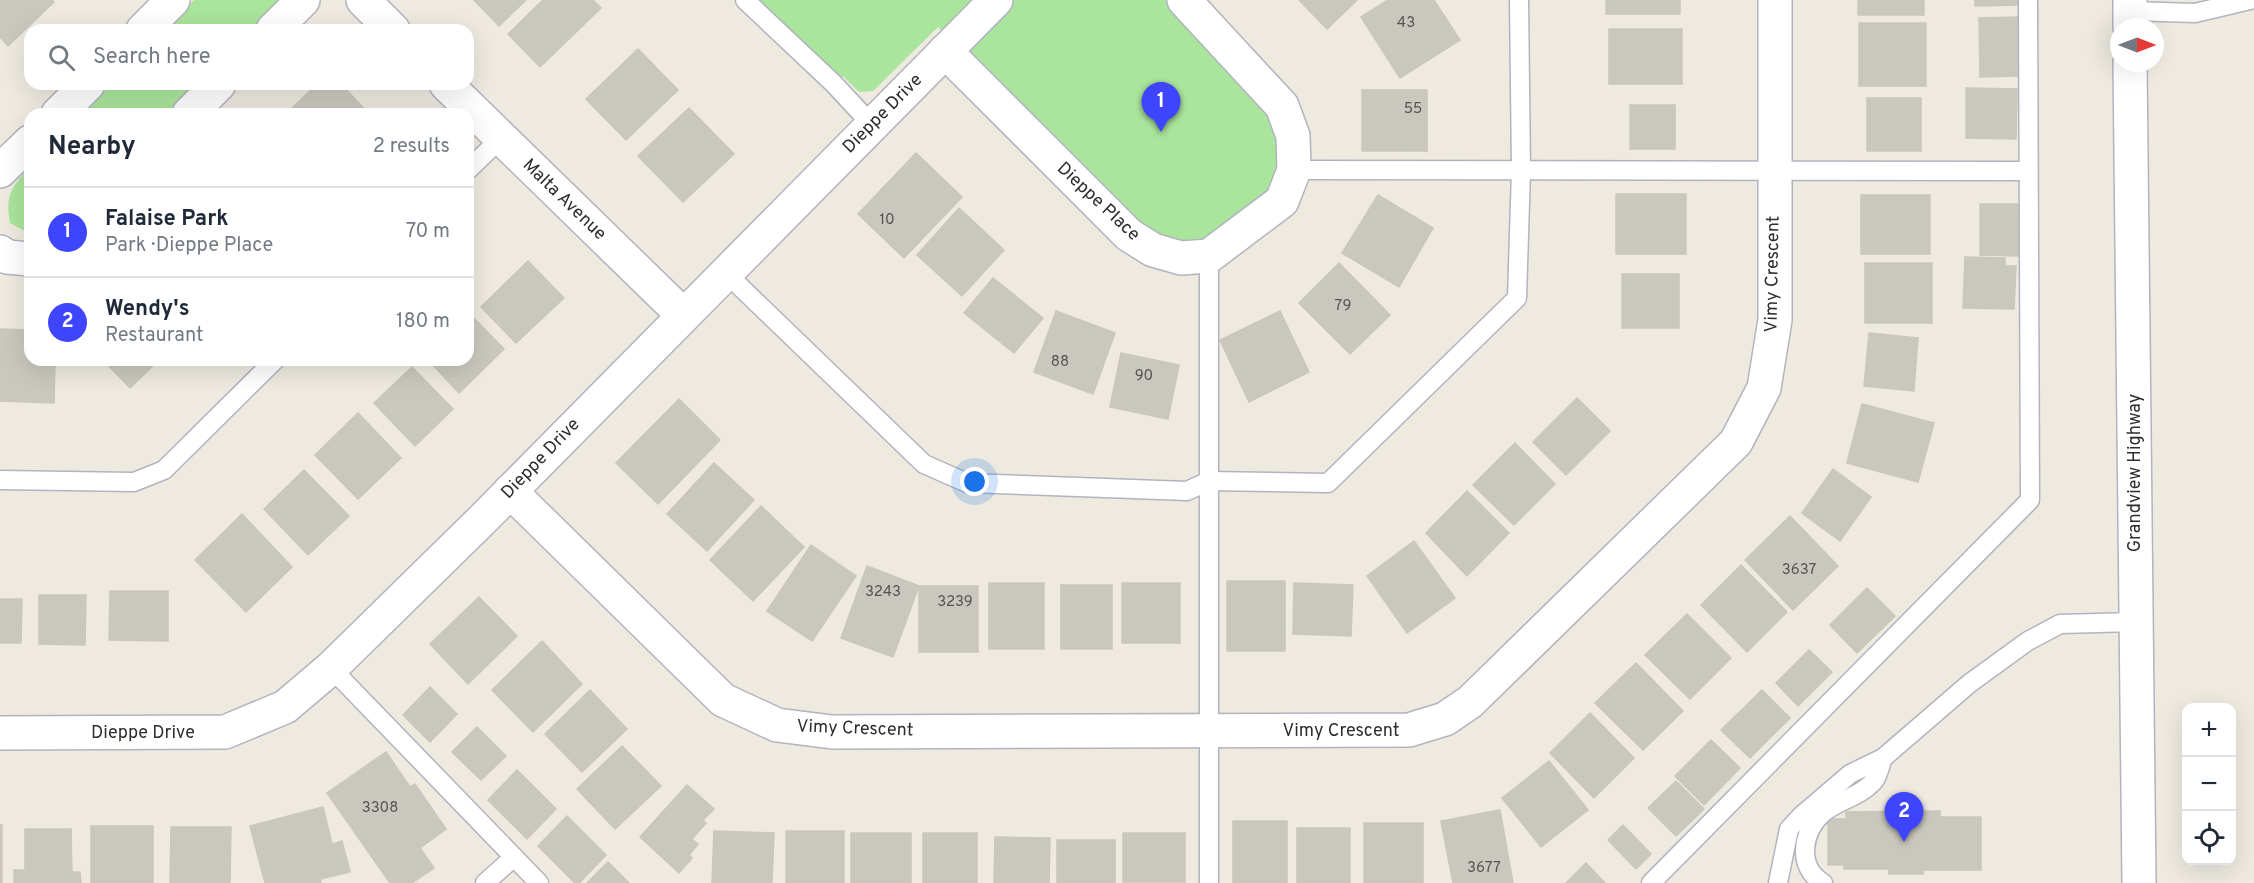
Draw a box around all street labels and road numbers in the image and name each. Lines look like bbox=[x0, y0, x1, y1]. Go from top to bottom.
street label: Dieppe Drive bbox=[838, 69, 928, 159]
street label: Malta Avenue bbox=[517, 154, 611, 246]
street label: Dieppe Place bbox=[1051, 158, 1145, 246]
street label: Vimy Crescent bbox=[1760, 215, 1786, 333]
street label: Grandview Highway bbox=[2124, 394, 2147, 552]
street label: Dieppe Drive bbox=[497, 414, 585, 504]
street label: Vimy Crescent bbox=[796, 715, 914, 743]
street label: Vimy Crescent bbox=[1283, 720, 1399, 743]
street label: Dieppe Drive bbox=[91, 722, 195, 745]

